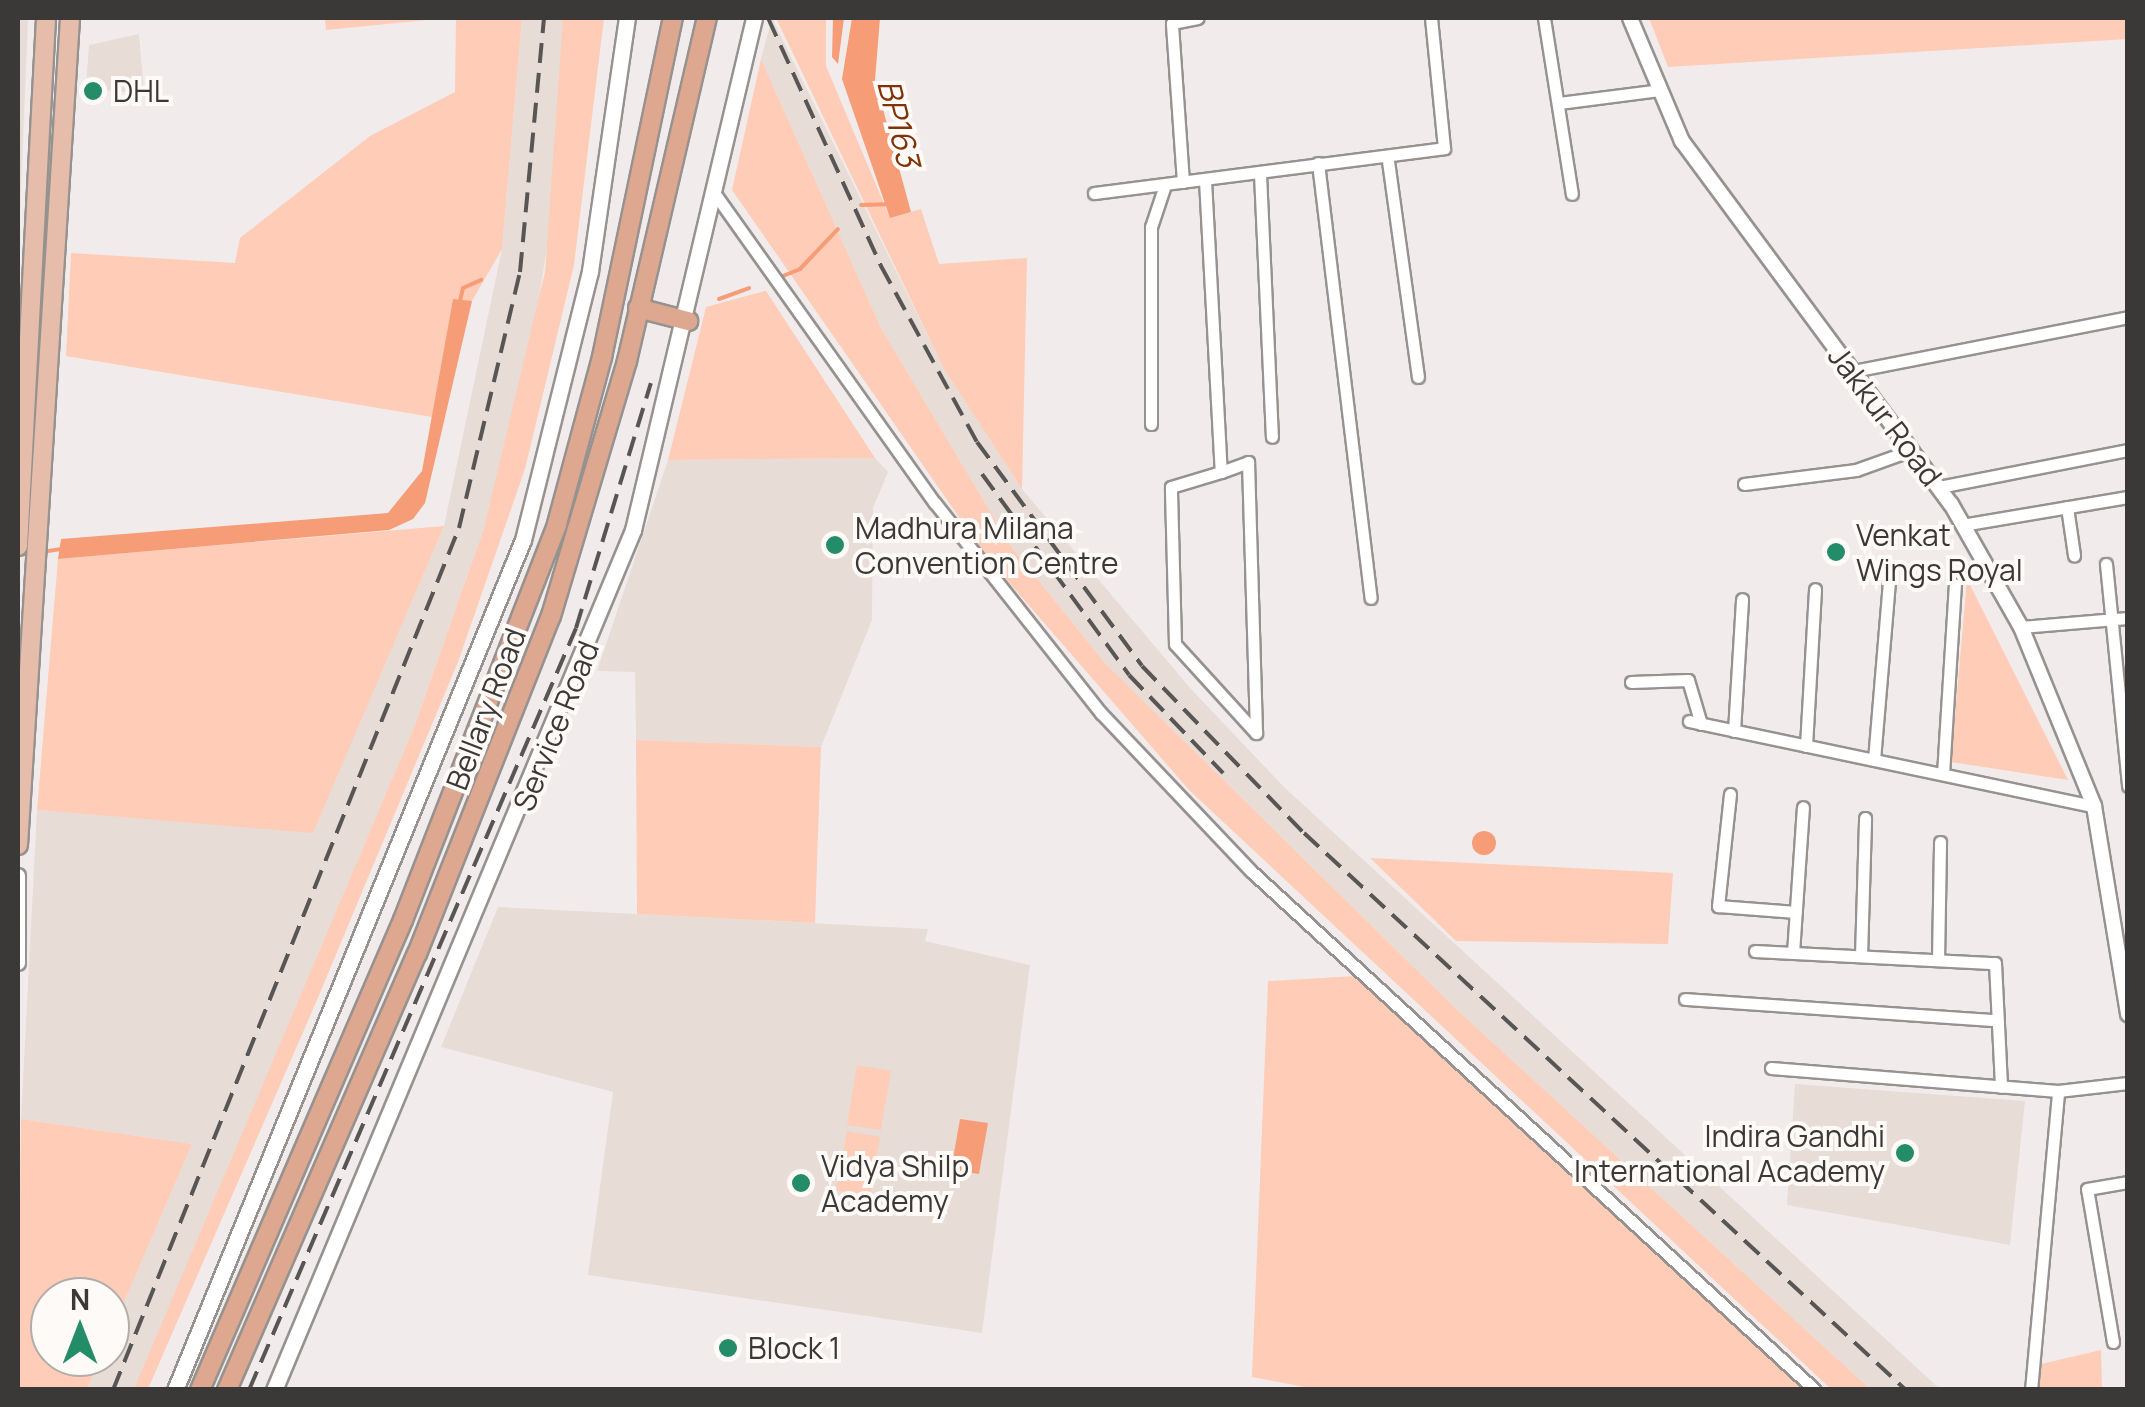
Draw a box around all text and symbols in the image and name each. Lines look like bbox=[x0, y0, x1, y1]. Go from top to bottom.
place label: DHL bbox=[113, 73, 169, 109]
water label: BP163 bbox=[870, 75, 928, 171]
marker: DHL bbox=[82, 80, 104, 102]
street label: Jakkur Road bbox=[1821, 339, 1949, 493]
place label: Madhura Milana Convention Centre bbox=[855, 510, 1119, 580]
place label: Venkat Wings Royal bbox=[1856, 517, 2023, 588]
marker: Madhura Milana Convention Centre bbox=[824, 534, 846, 556]
marker: Venkat Wings Royal bbox=[1825, 541, 1847, 563]
street label: Bellary Road bbox=[439, 623, 533, 795]
street label: Service Road bbox=[506, 636, 606, 816]
place label: Indira Gandhi International Academy bbox=[1574, 1118, 1885, 1188]
marker: Indira Gandhi International Academy bbox=[1894, 1142, 1916, 1164]
place label: Vidya Shilp Academy bbox=[821, 1148, 969, 1218]
marker: Vidya Shilp Academy bbox=[790, 1172, 812, 1194]
north arrow bbox=[30, 1277, 130, 1377]
text: N bbox=[70, 1280, 90, 1318]
place label: Block 1 bbox=[748, 1330, 840, 1366]
marker: Block 1 bbox=[717, 1337, 739, 1359]

